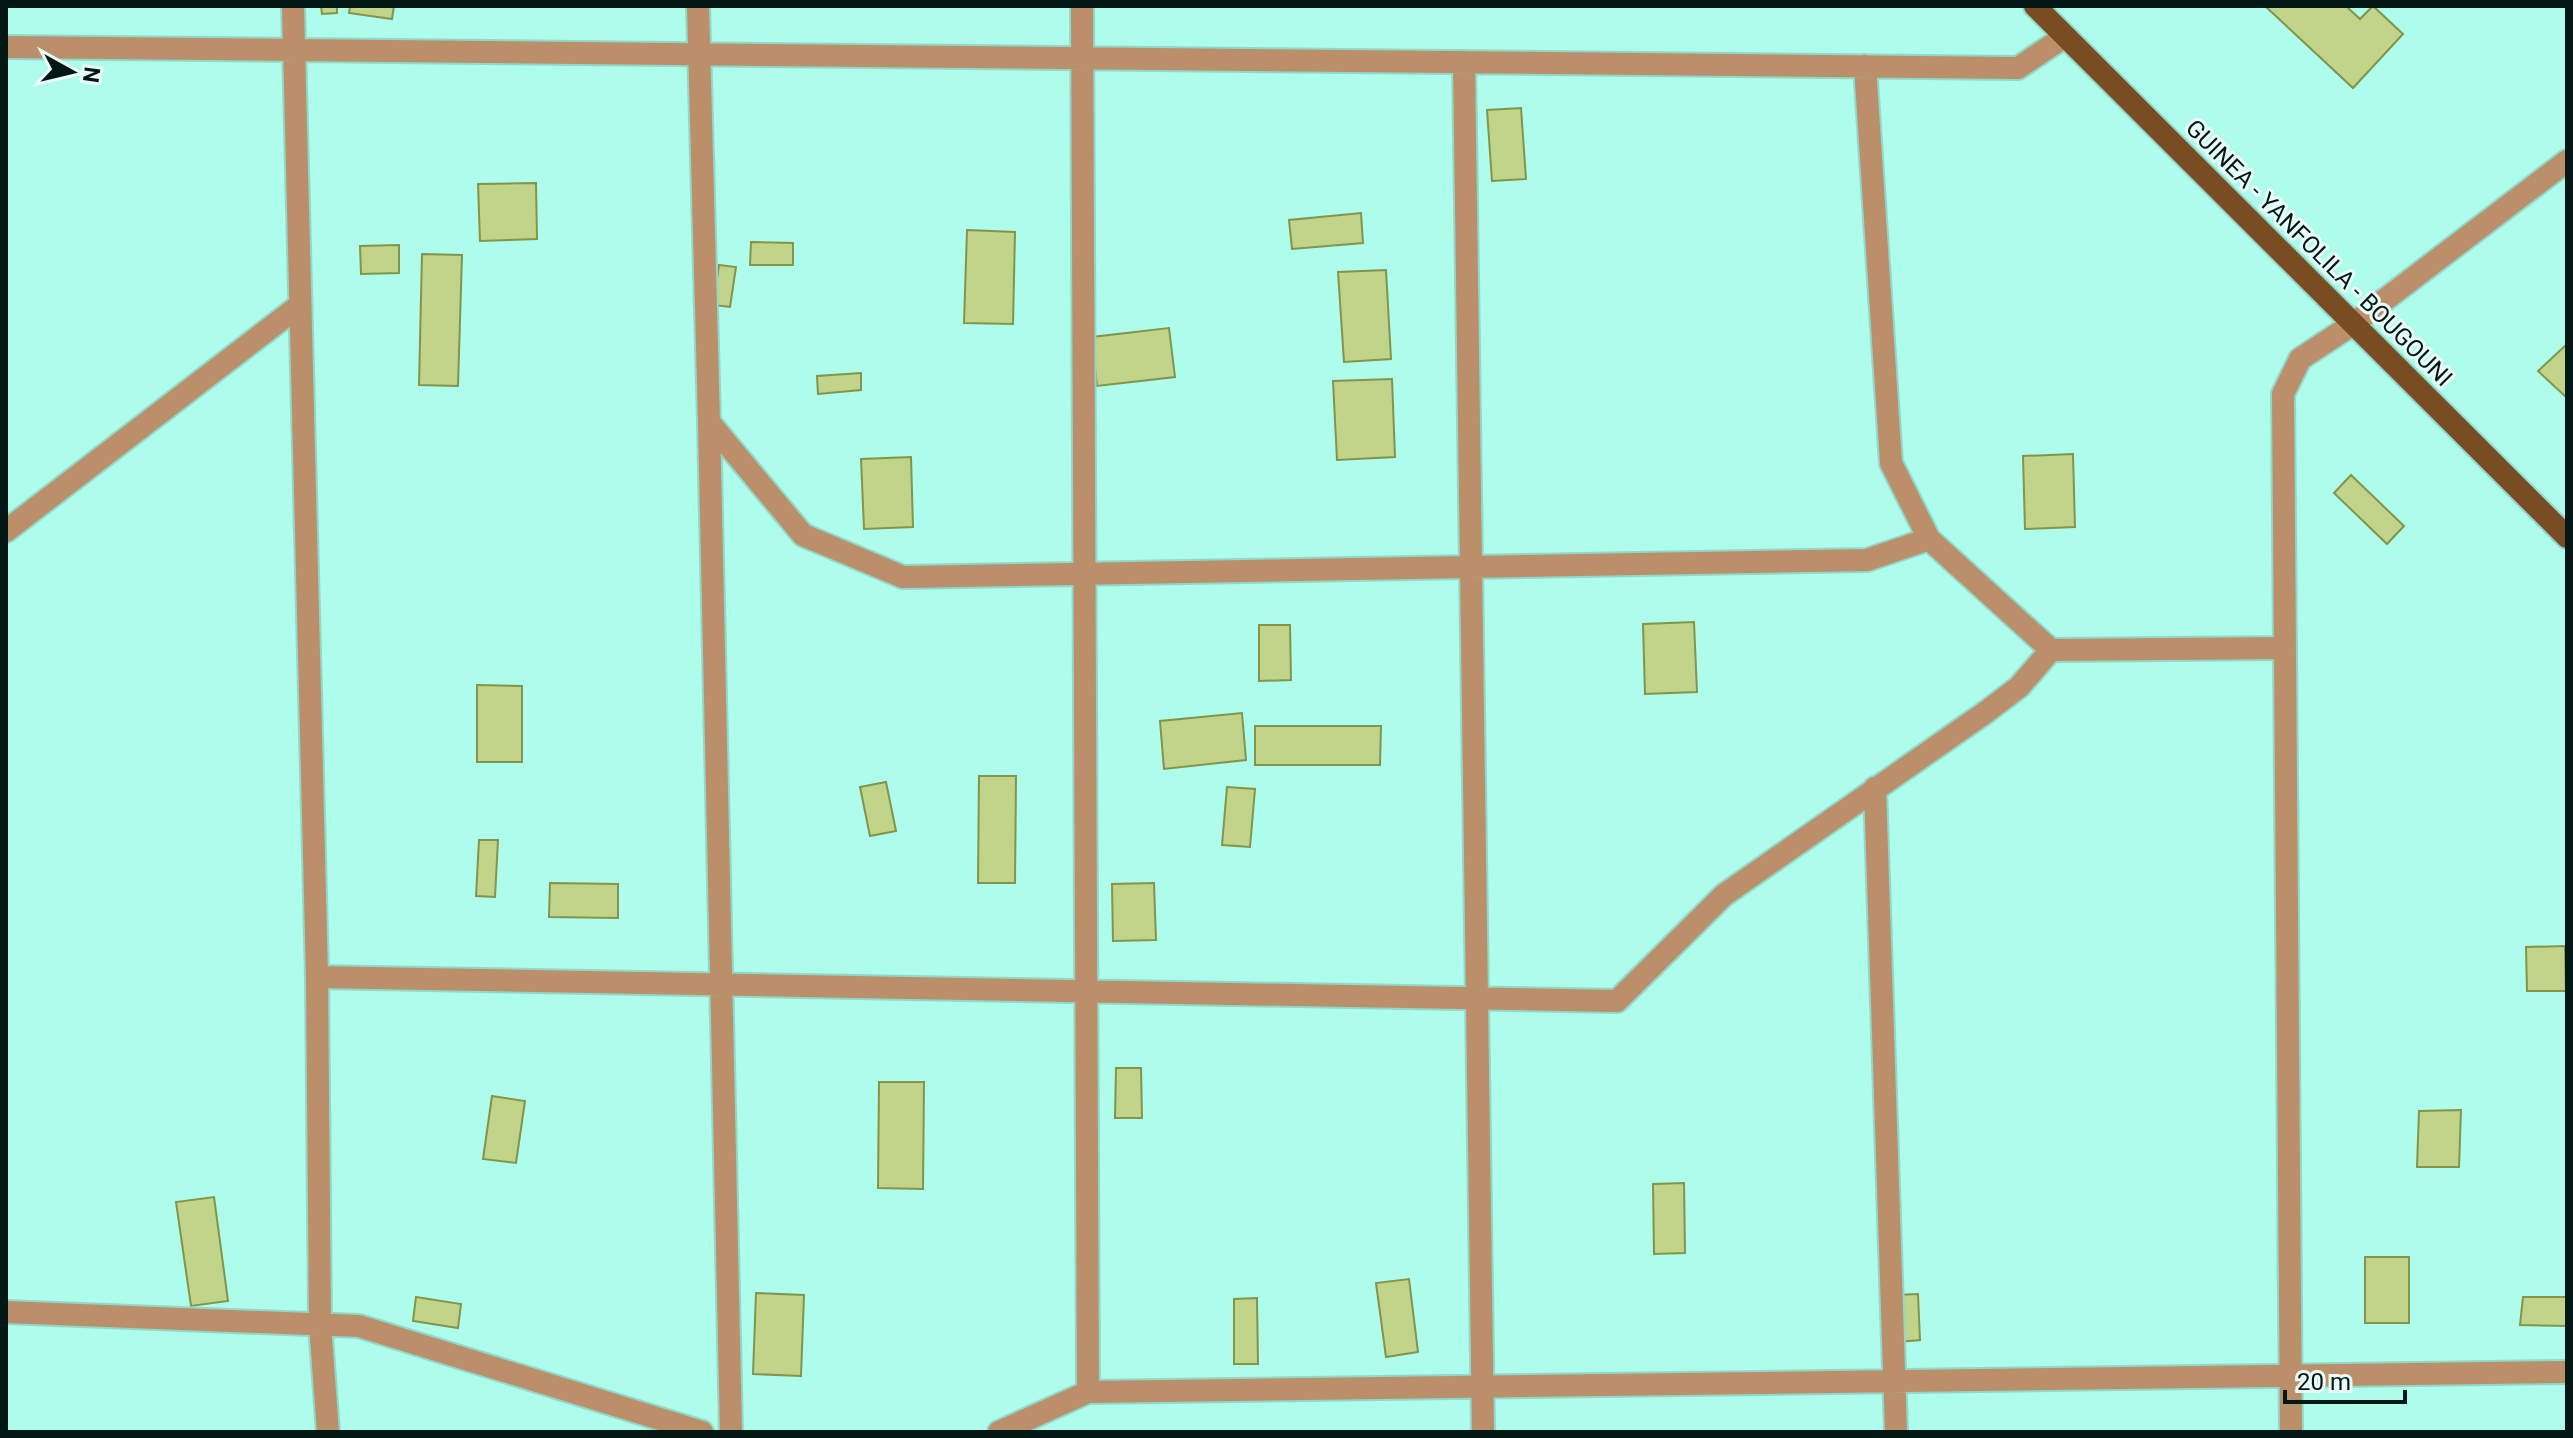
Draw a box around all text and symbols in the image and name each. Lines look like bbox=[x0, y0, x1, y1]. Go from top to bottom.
north arrow bbox=[32, 32, 112, 112]
text: N bbox=[78, 65, 105, 84]
street label: GUINEA - YANFOLILA - BOUGOUNI bbox=[2180, 114, 2458, 392]
scale bar bbox=[2285, 1354, 2405, 1404]
text: 20 m bbox=[2297, 1368, 2351, 1396]

